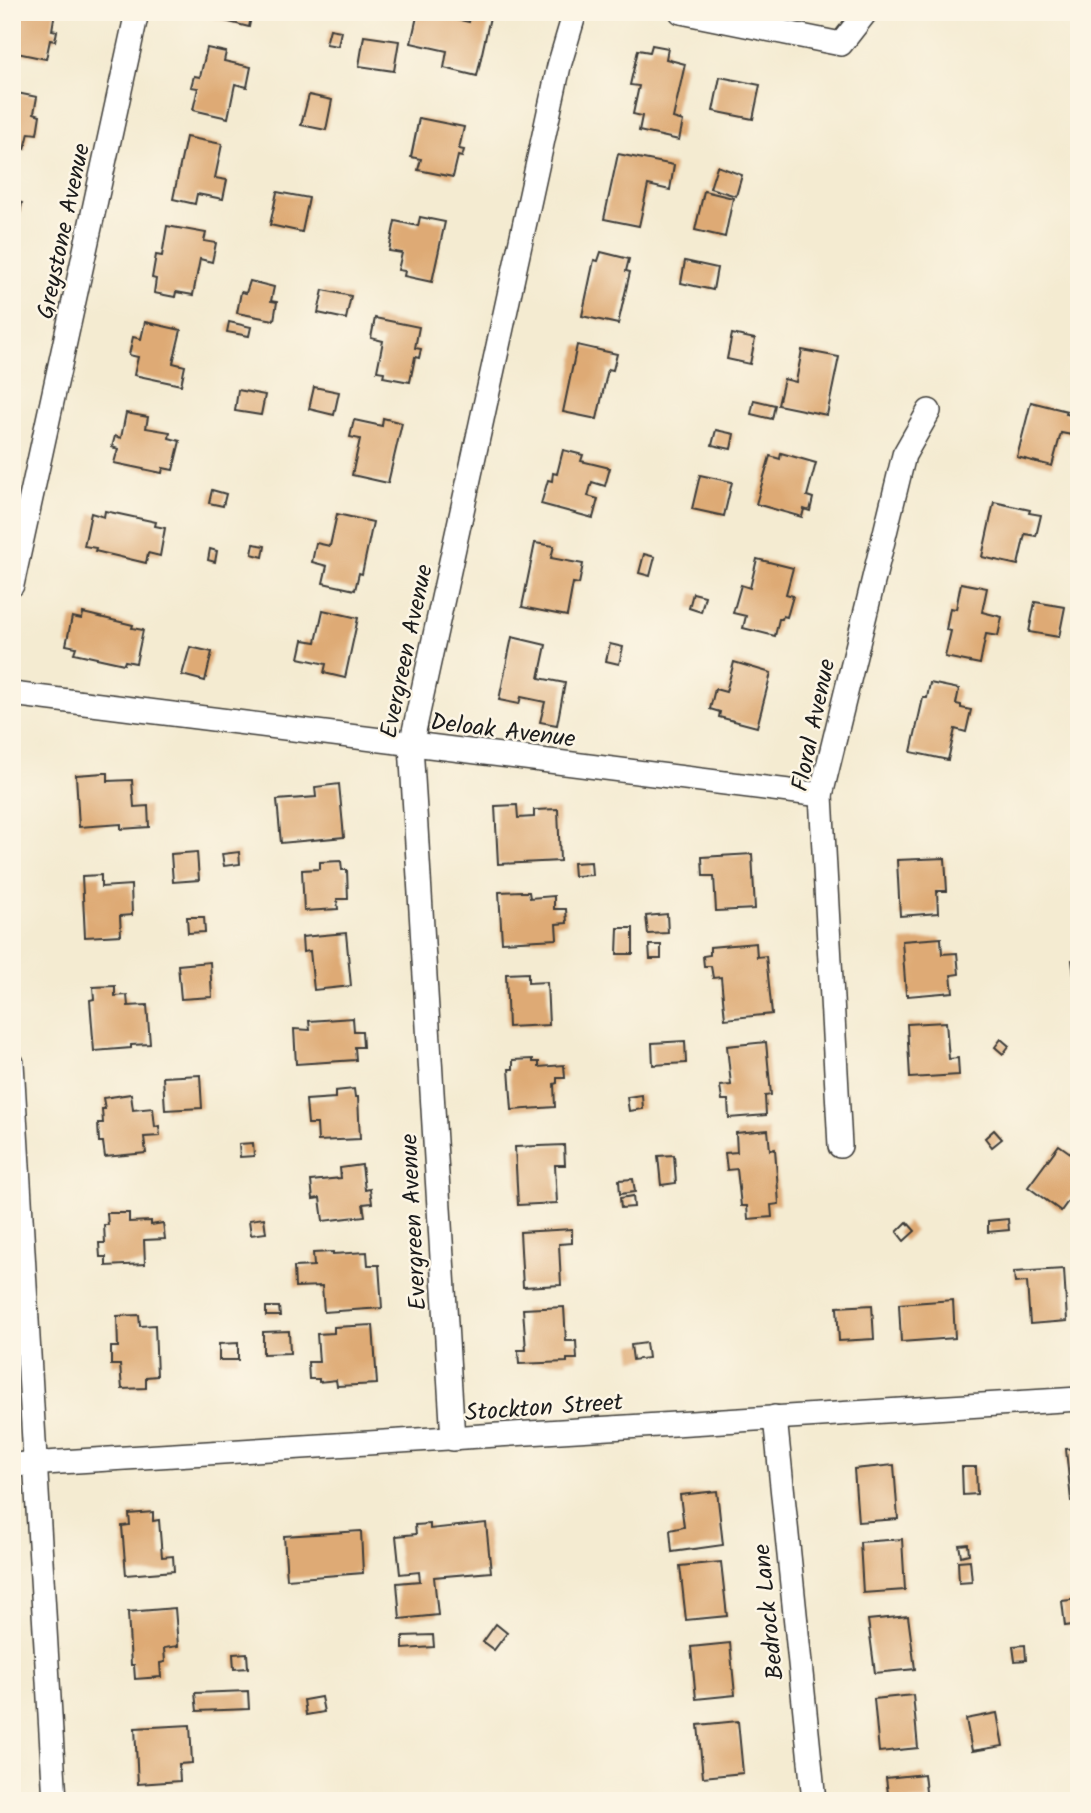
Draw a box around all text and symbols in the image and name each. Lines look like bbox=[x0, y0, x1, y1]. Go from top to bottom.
street label: Greystone Avenue bbox=[27, 140, 102, 323]
street label: Evergreen Avenue bbox=[370, 561, 445, 742]
street label: Floral Avenue bbox=[781, 655, 848, 795]
street label: Deloak Avenue bbox=[428, 703, 578, 760]
street label: Evergreen Avenue bbox=[390, 1132, 439, 1311]
street label: Stockton Street bbox=[464, 1383, 625, 1433]
street label: Bedrock Lane bbox=[743, 1542, 796, 1682]

